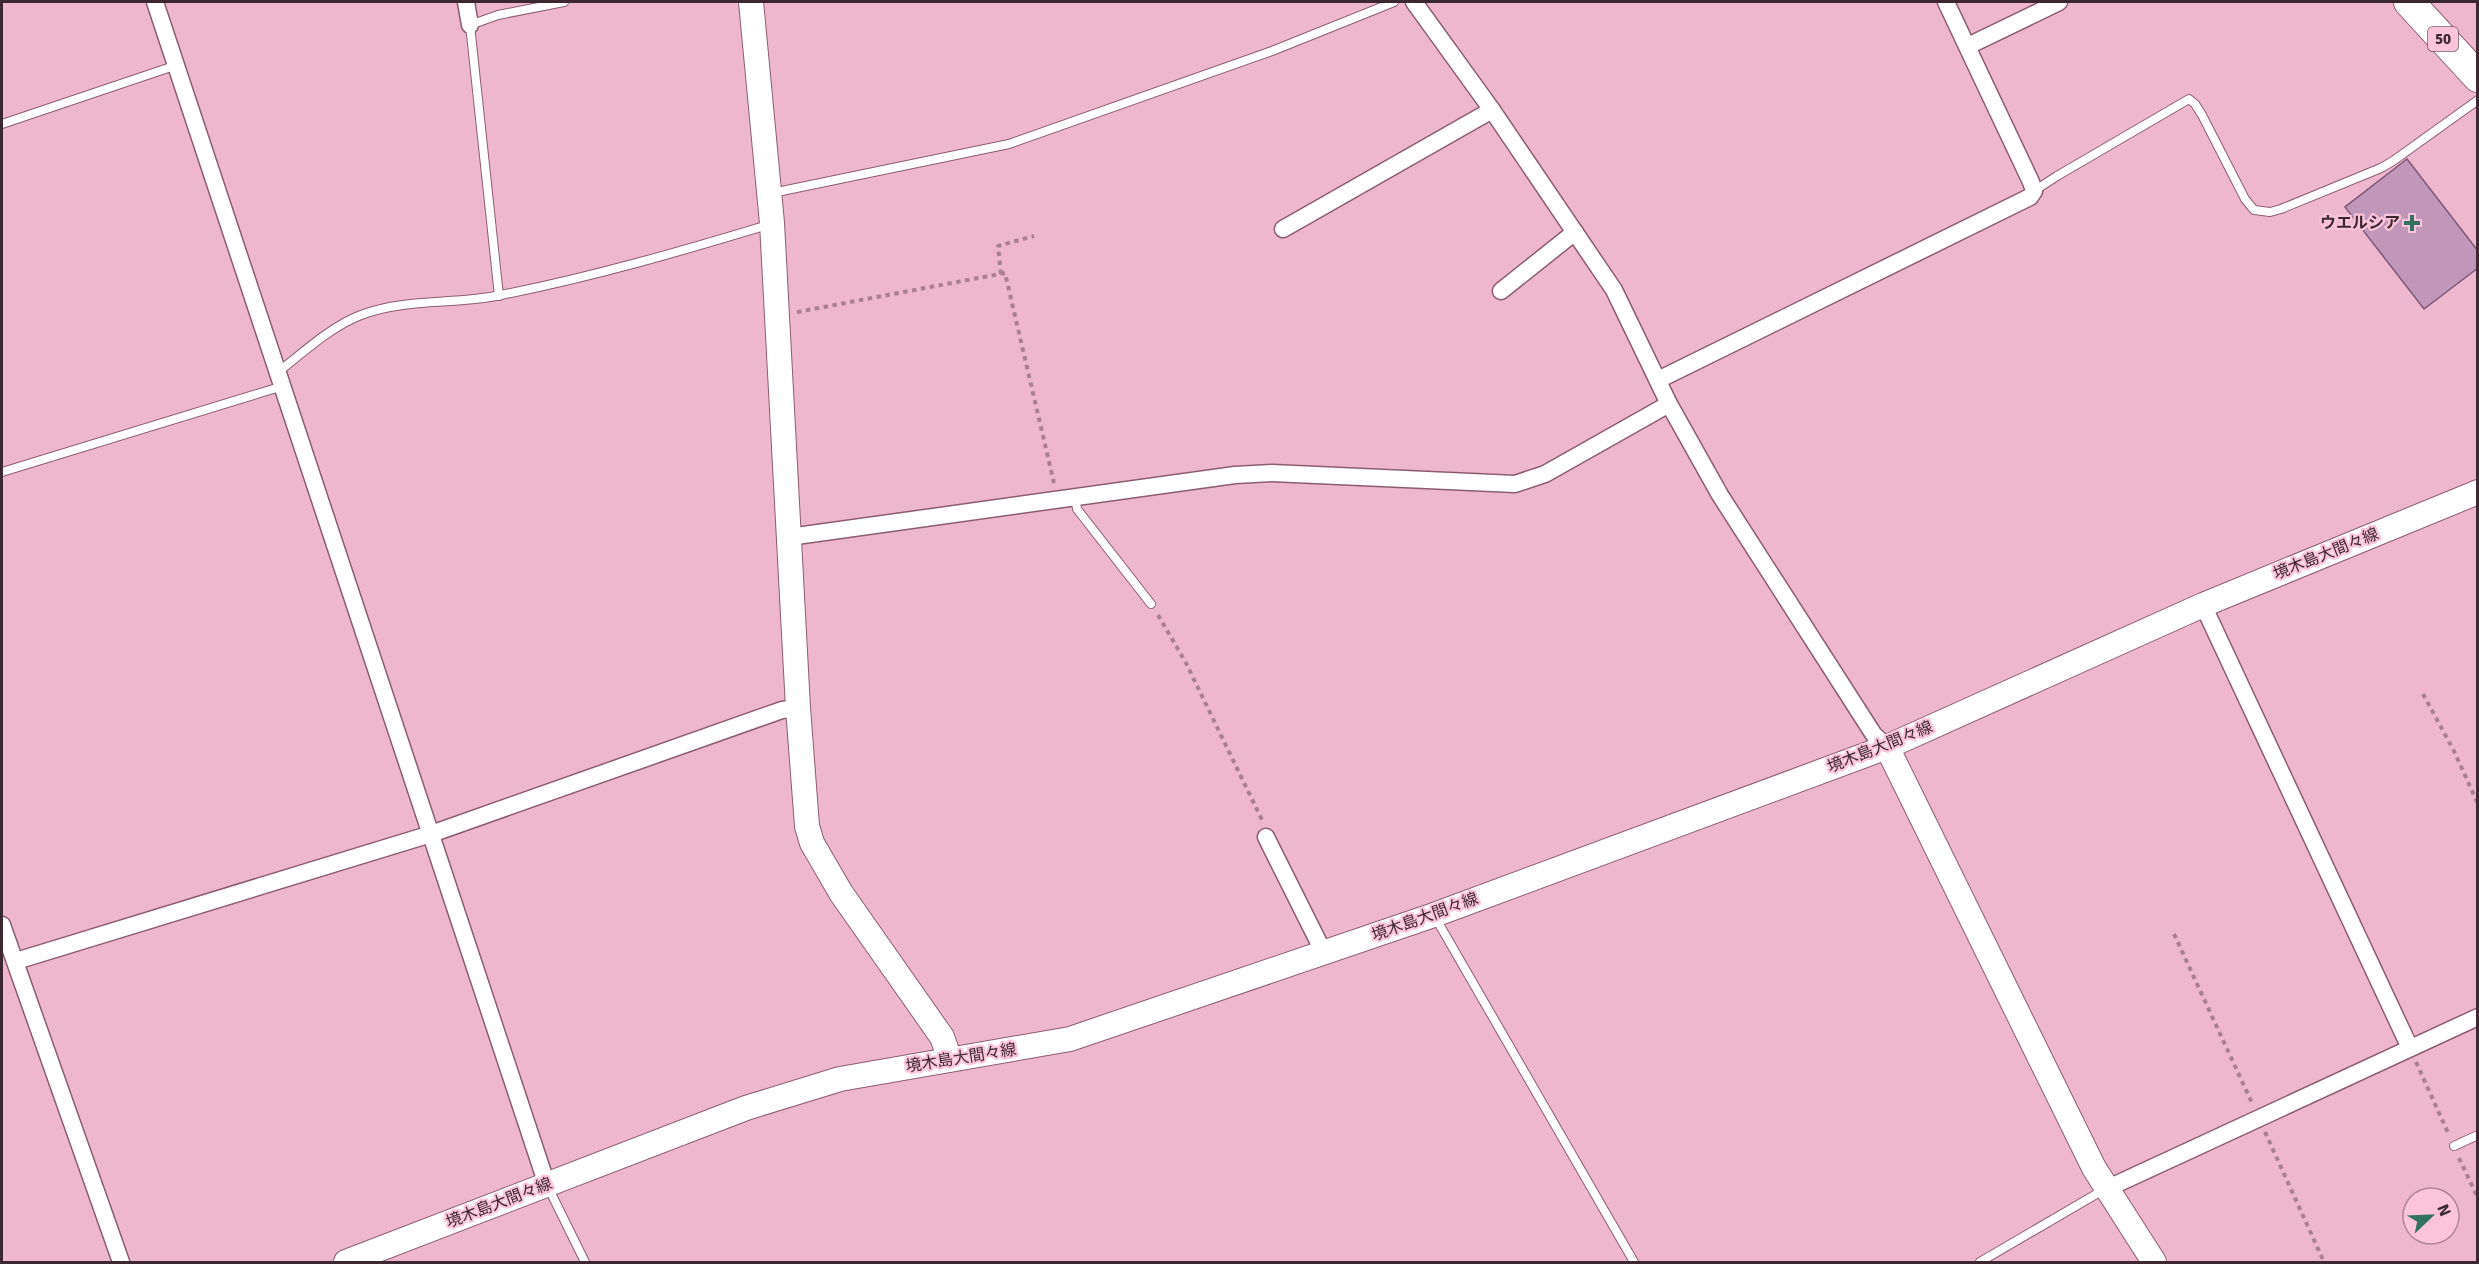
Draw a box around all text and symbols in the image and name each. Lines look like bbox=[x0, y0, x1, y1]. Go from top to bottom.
road number: 50 bbox=[2428, 27, 2458, 51]
place label: ウエルシア bbox=[2320, 213, 2400, 233]
marker: ウエルシア bbox=[2405, 216, 2419, 230]
street label: 境木島大間々線 bbox=[2270, 524, 2382, 584]
street label: 境木島大間々線 bbox=[1824, 717, 1936, 777]
street label: 境木島大間々線 bbox=[1369, 888, 1481, 946]
street label: 境木島大間々線 bbox=[904, 1039, 1018, 1077]
street label: 境木島大間々線 bbox=[443, 1174, 555, 1232]
north arrow bbox=[2401, 1186, 2461, 1246]
text: N bbox=[2433, 1201, 2455, 1220]

